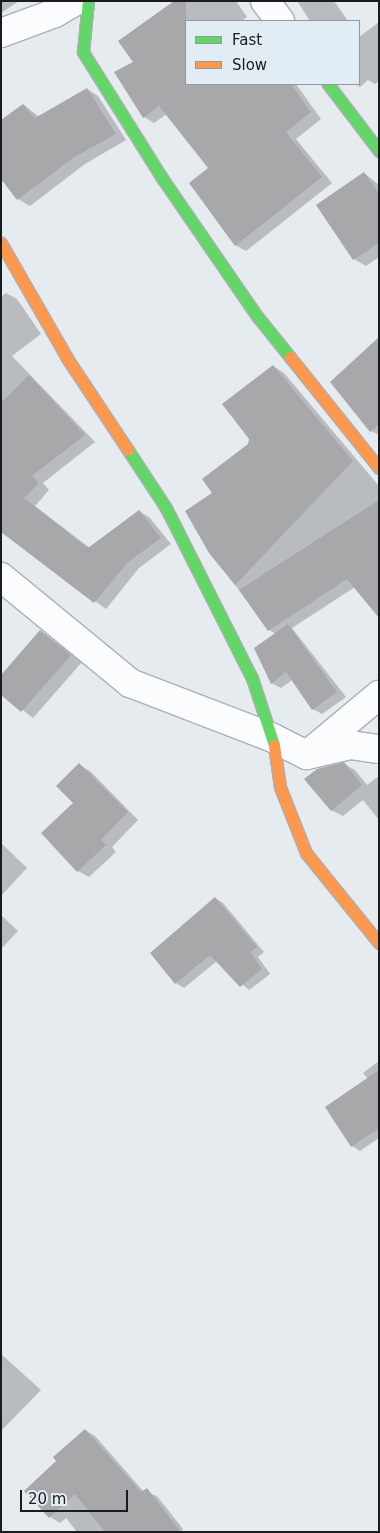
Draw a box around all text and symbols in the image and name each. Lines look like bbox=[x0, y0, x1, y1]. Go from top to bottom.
legend bbox=[185, 20, 360, 85]
text: Fast bbox=[232, 31, 262, 49]
text: Slow bbox=[232, 56, 267, 74]
scale bar bbox=[22, 1480, 130, 1512]
text: 20 m bbox=[28, 1490, 66, 1508]

